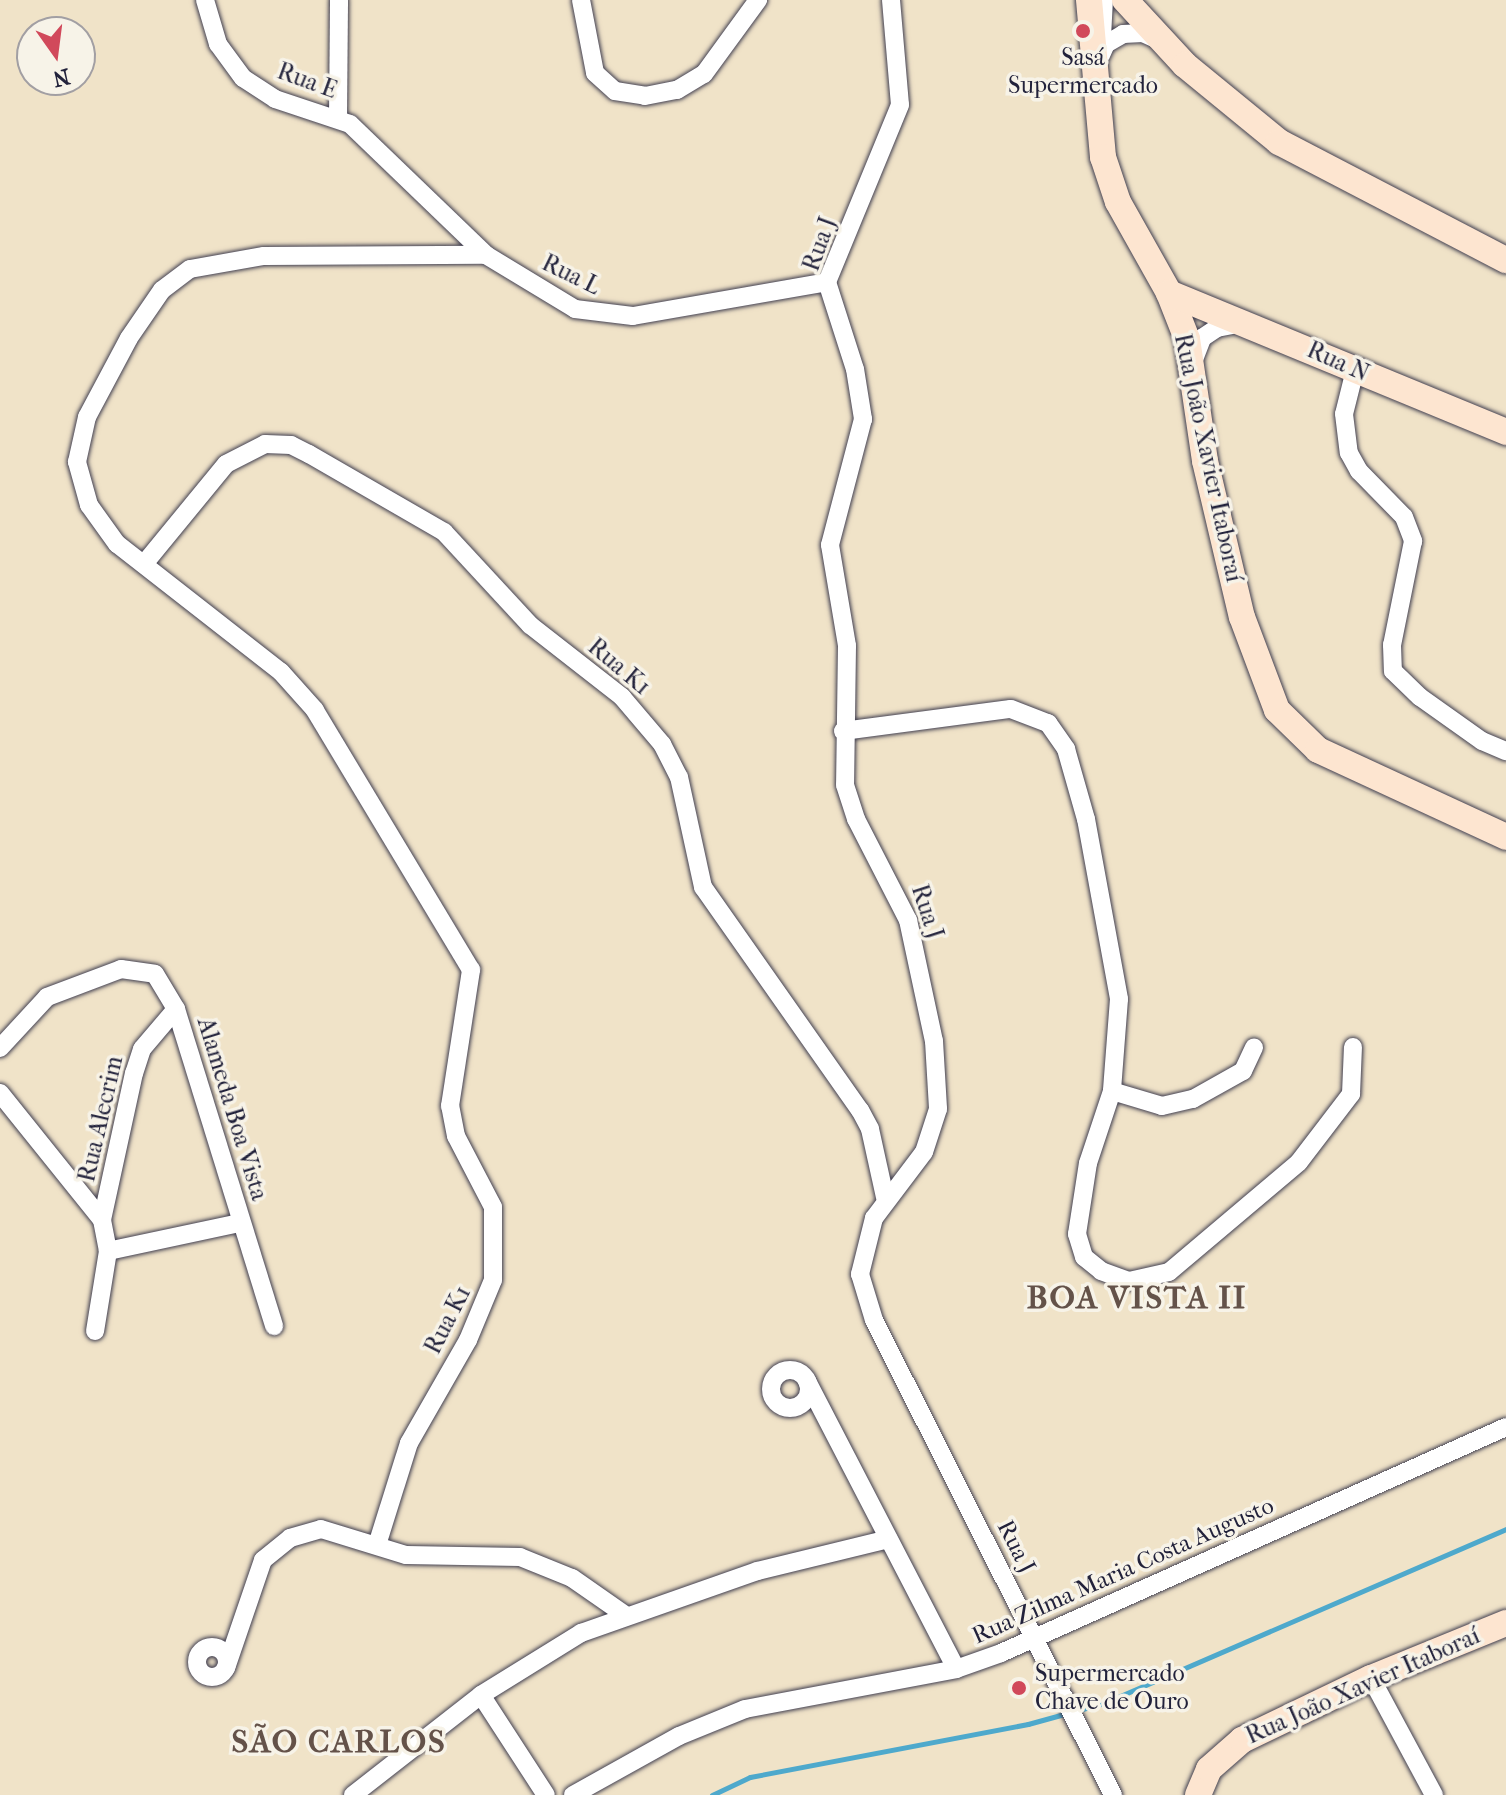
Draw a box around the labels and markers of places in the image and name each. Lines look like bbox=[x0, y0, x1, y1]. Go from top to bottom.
marker: Sasá Supermercado bbox=[1074, 22, 1092, 40]
place label: Sasá Supermercado bbox=[1008, 44, 1158, 100]
place label: Supermercado Chave de Ouro bbox=[1035, 1660, 1189, 1716]
marker: Supermercado Chave de Ouro bbox=[1010, 1679, 1028, 1697]

